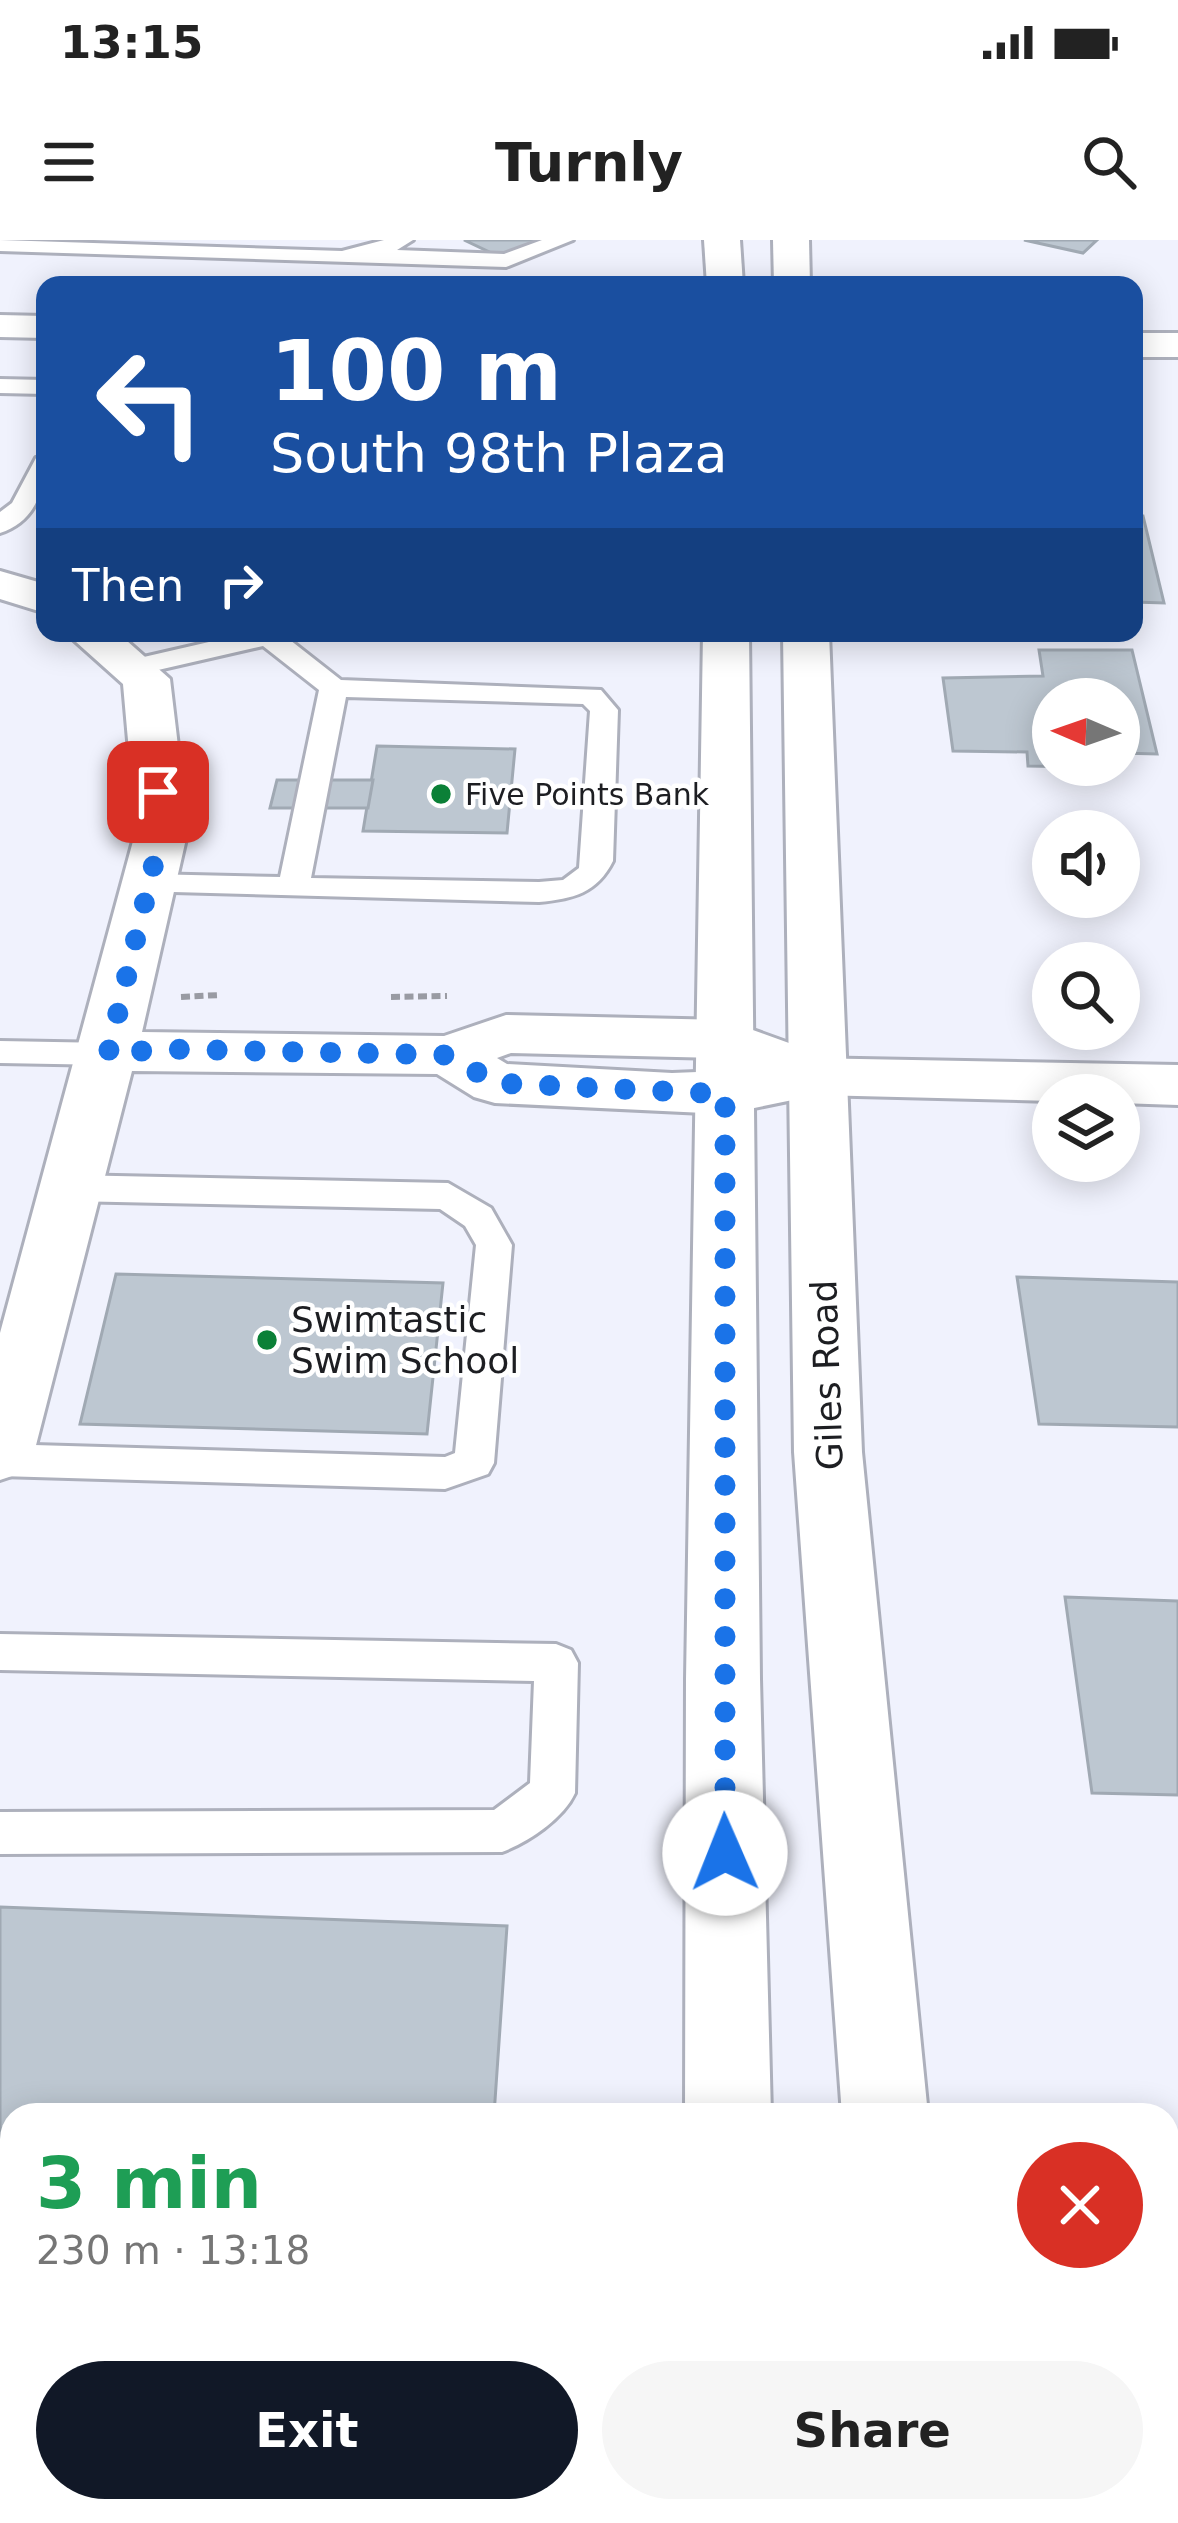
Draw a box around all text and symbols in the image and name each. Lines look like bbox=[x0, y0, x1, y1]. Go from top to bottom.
text: 13:15 bbox=[60, 16, 203, 69]
icon: menu bbox=[36, 129, 102, 195]
icon: search bbox=[1076, 129, 1142, 195]
text: Turnly bbox=[495, 131, 683, 194]
text: 100 m bbox=[270, 322, 562, 420]
icon: left bbox=[72, 324, 228, 480]
text: South 98th Plaza bbox=[270, 422, 727, 485]
icon: right bbox=[208, 552, 274, 618]
text: Then bbox=[72, 559, 184, 612]
north arrow bbox=[1032, 678, 1140, 786]
map controls bbox=[1032, 678, 1140, 1182]
pin bbox=[107, 741, 209, 843]
icon: arrive bbox=[125, 759, 191, 825]
place label: Five Points Bank bbox=[465, 777, 710, 812]
marker: Five Points Bank bbox=[428, 781, 454, 807]
button: sound bbox=[1032, 810, 1140, 918]
button: search bbox=[1032, 942, 1140, 1050]
button: layers bbox=[1032, 1074, 1140, 1182]
street label: Giles Road bbox=[803, 1279, 851, 1471]
place label: Swimtastic Swim School bbox=[291, 1299, 519, 1381]
marker: Swimtastic Swim School bbox=[254, 1327, 280, 1353]
position arrow bbox=[662, 1790, 788, 1916]
text: 3 min bbox=[36, 2141, 262, 2225]
button: close bbox=[1017, 2142, 1143, 2268]
text: 230 m · 13:18 bbox=[36, 2228, 310, 2273]
button: Exit bbox=[36, 2361, 578, 2499]
button: Share bbox=[602, 2361, 1143, 2499]

